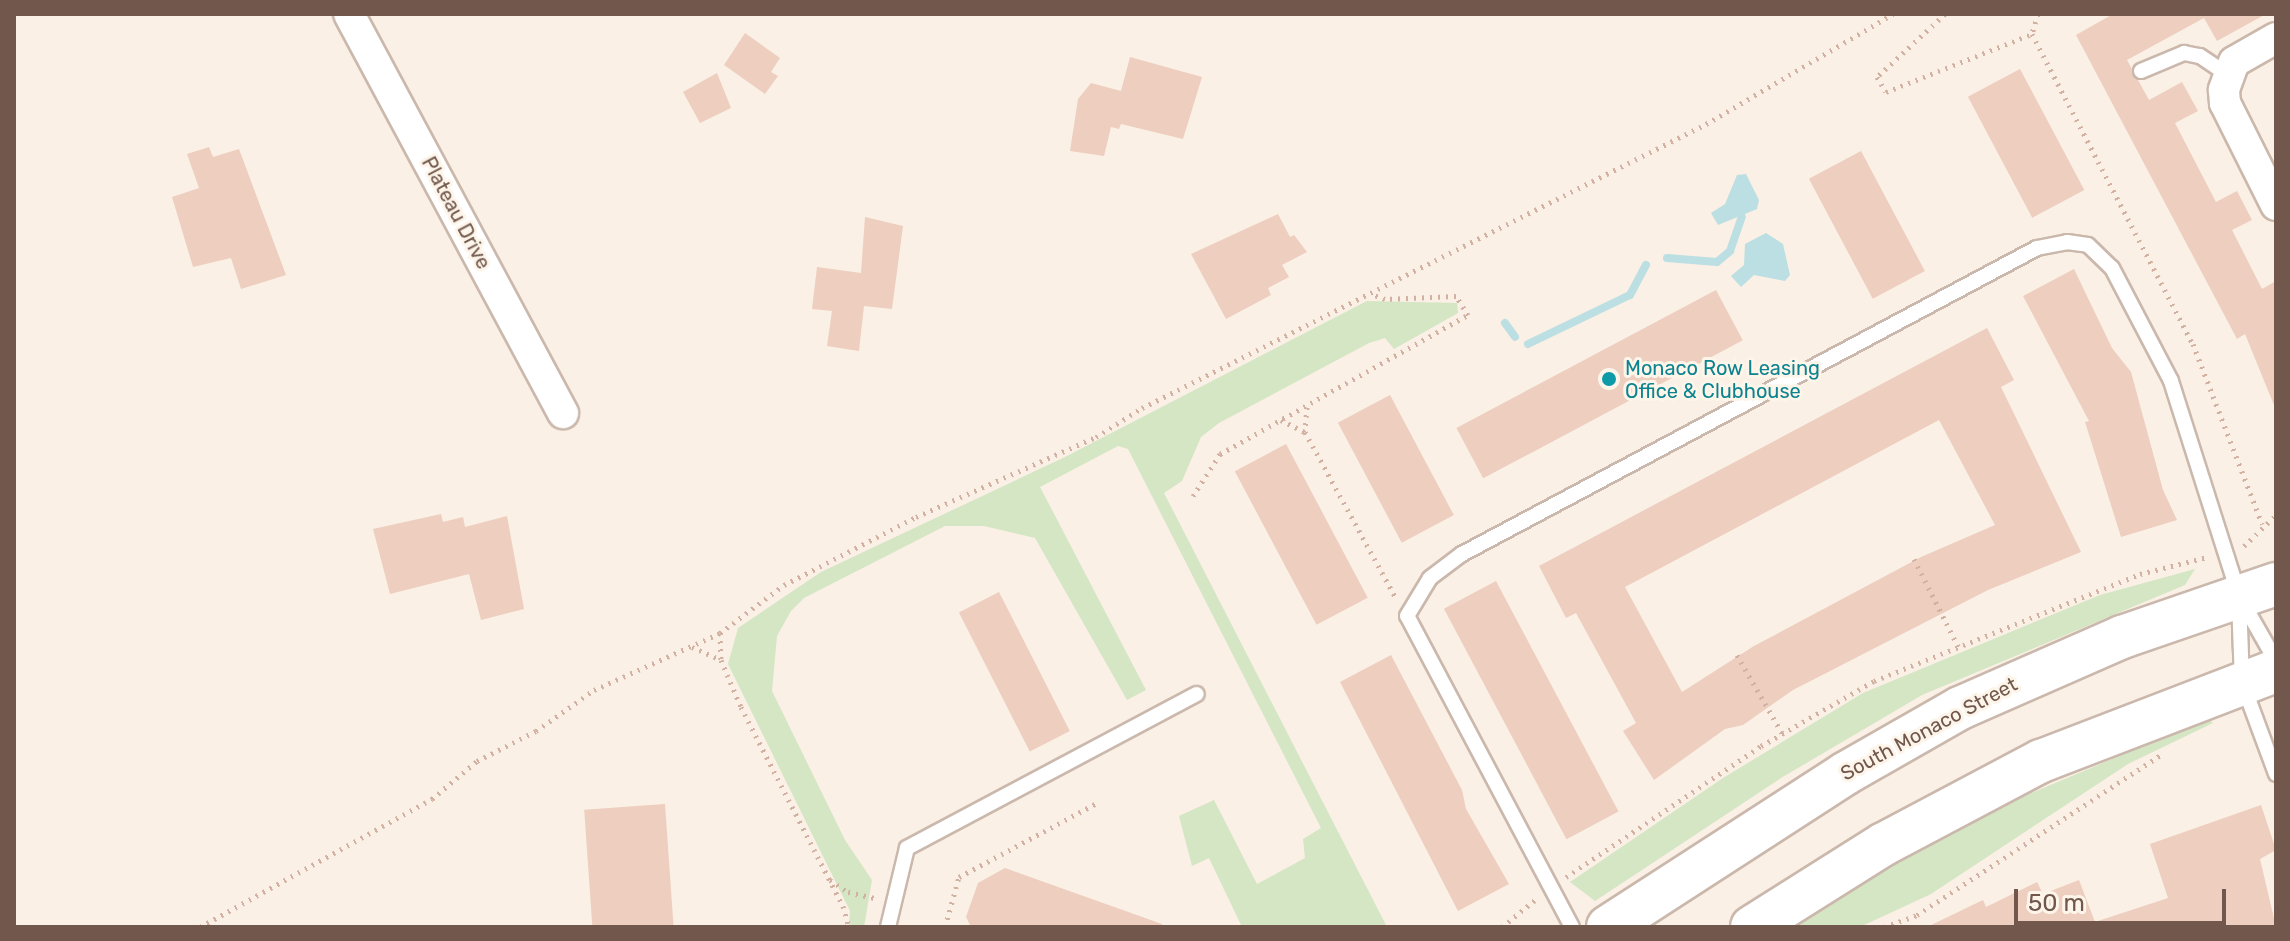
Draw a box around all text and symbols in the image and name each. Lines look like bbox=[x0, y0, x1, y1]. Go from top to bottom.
street label: Plateau Drive bbox=[416, 153, 496, 273]
place label: Monaco Row Leasing Office & Clubhouse bbox=[1625, 356, 1820, 403]
marker: Monaco Row Leasing Office & Clubhouse bbox=[1600, 370, 1618, 388]
street label: South Monaco Street bbox=[1837, 672, 2021, 786]
scale bar bbox=[2018, 873, 2230, 923]
text: 50 m bbox=[2028, 889, 2085, 917]

